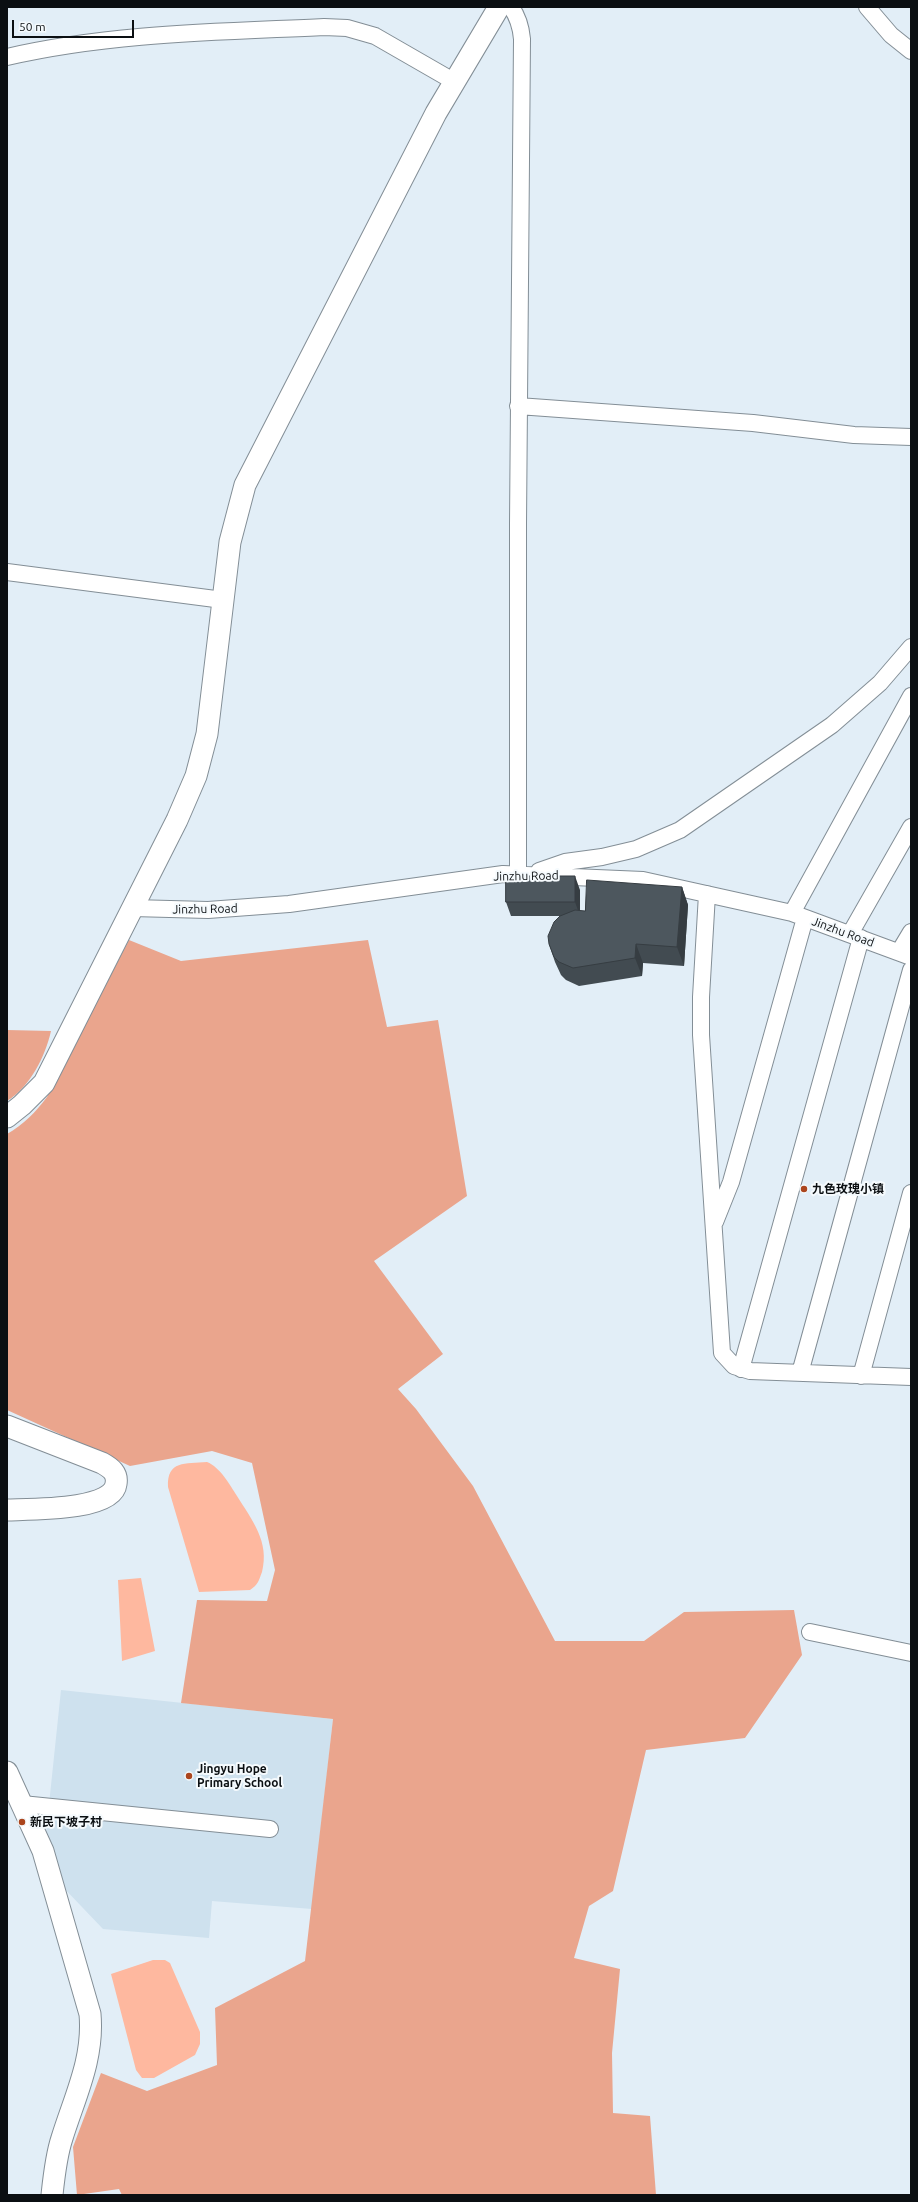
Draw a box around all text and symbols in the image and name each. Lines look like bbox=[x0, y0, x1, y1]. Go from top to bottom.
scale bar bbox=[14, 12, 136, 38]
text: 50 m bbox=[19, 20, 46, 33]
street label: Jinzhu Road bbox=[493, 868, 559, 884]
street label: Jinzhu Road bbox=[172, 901, 238, 917]
street label: Jinzhu Road bbox=[810, 914, 876, 950]
place label: 九色玫瑰小镇 bbox=[812, 1182, 884, 1196]
marker: 九色玫瑰小镇 bbox=[799, 1184, 809, 1194]
place label: Jingyu Hope Primary School bbox=[197, 1762, 282, 1790]
marker: Jingyu Hope Primary School bbox=[184, 1771, 194, 1781]
place label: 新民下坡子村 bbox=[30, 1815, 102, 1829]
marker: 新民下坡子村 bbox=[17, 1817, 27, 1827]

